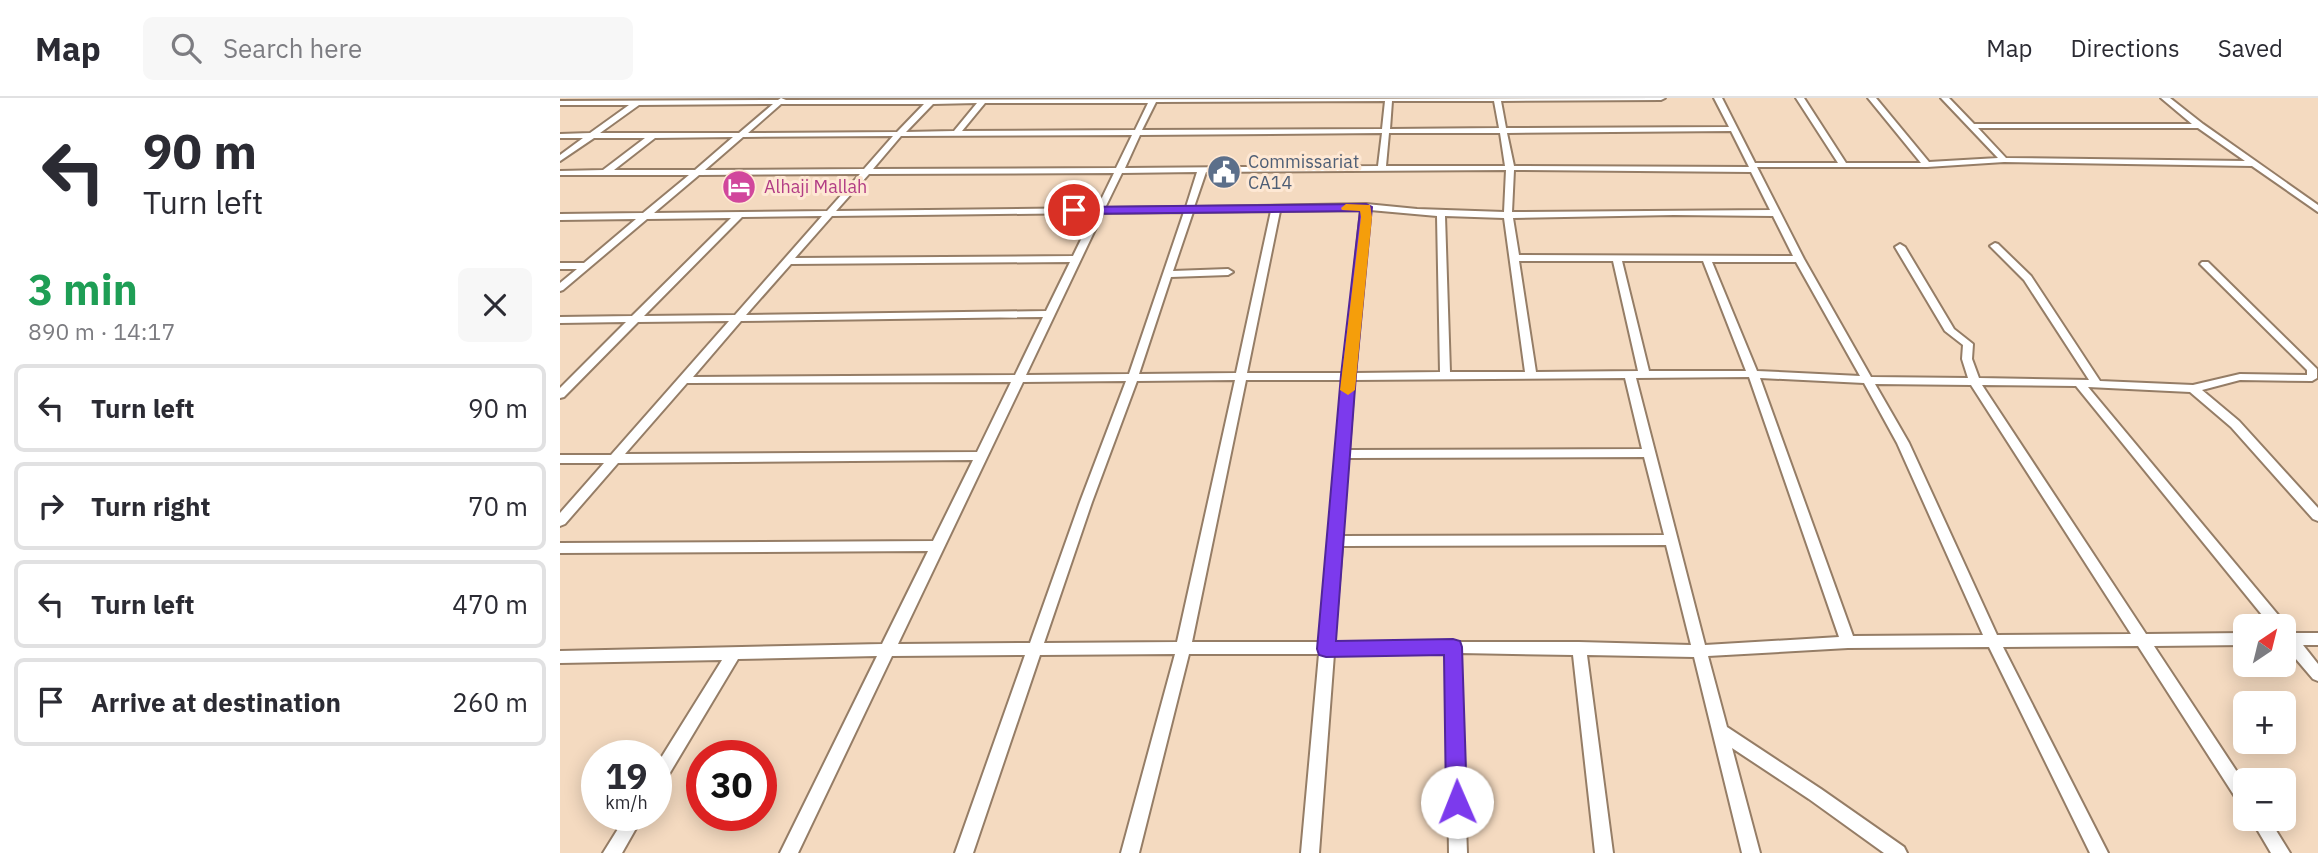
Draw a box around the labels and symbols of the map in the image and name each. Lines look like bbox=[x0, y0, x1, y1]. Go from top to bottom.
place label: Commissariat CA14 bbox=[1248, 150, 1359, 194]
public building icon: Commissariat CA14 bbox=[1205, 153, 1243, 191]
hotel icon: Alhaji Mallah bbox=[720, 168, 758, 206]
place label: Alhaji Mallah bbox=[764, 175, 867, 198]
pin bbox=[1044, 180, 1104, 240]
north arrow bbox=[2233, 614, 2296, 677]
speed limit sign: 30 bbox=[686, 740, 777, 831]
position arrow bbox=[1420, 765, 1494, 839]

